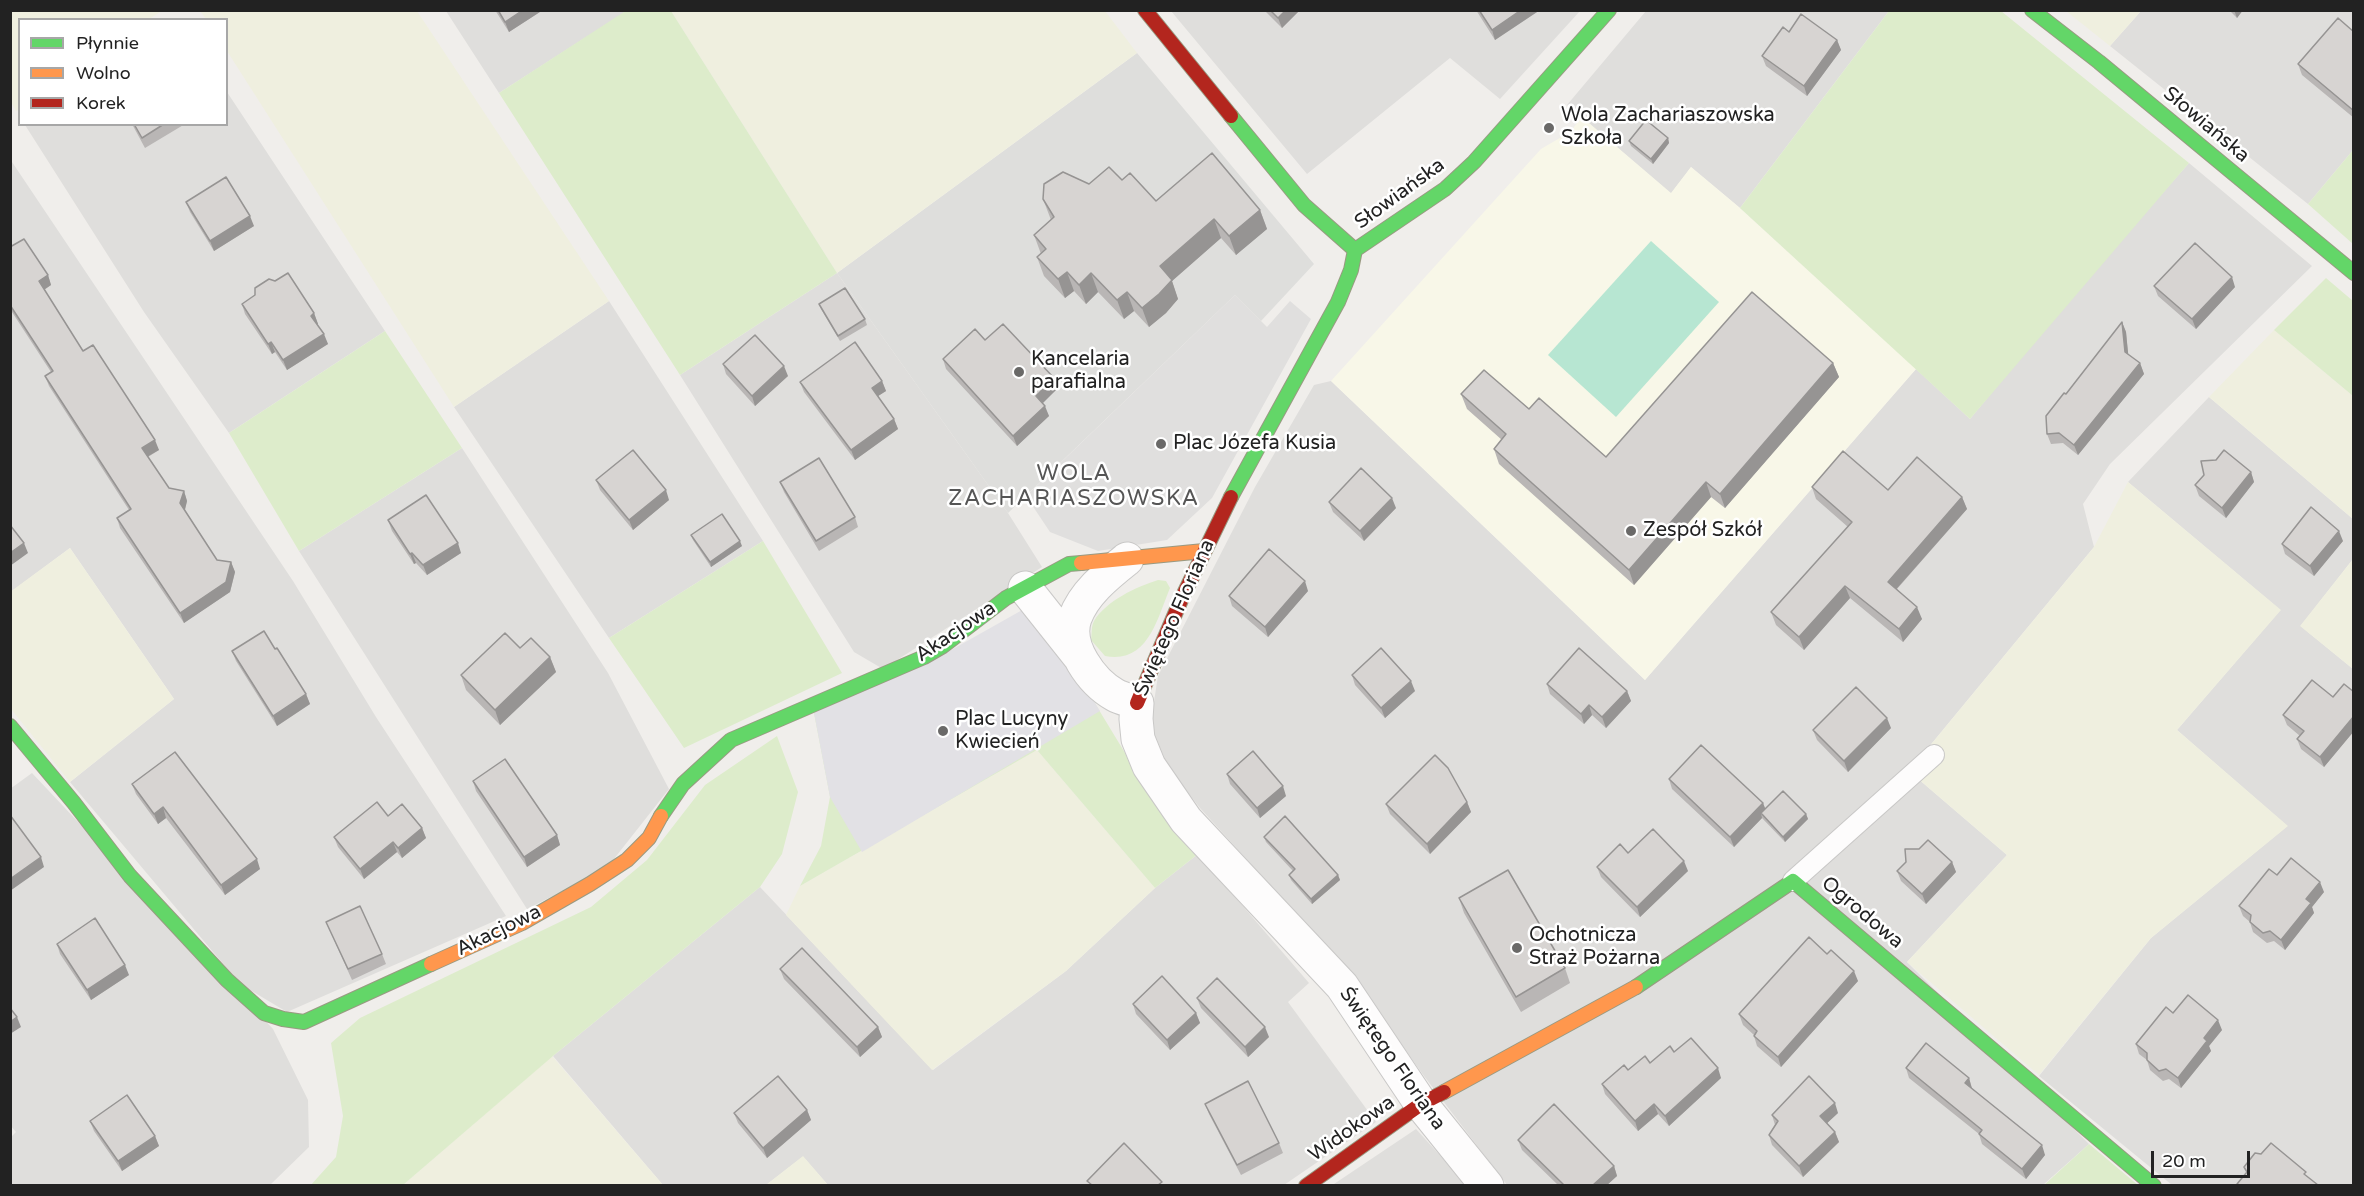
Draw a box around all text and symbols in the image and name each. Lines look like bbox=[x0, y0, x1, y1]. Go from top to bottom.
legend bbox=[18, 18, 228, 126]
text: Płynnie bbox=[76, 32, 139, 54]
text: Wolno bbox=[76, 62, 131, 84]
street label: Słowiańska bbox=[2158, 82, 2254, 168]
text: Korek bbox=[76, 92, 126, 114]
place label: Wola Zachariaszowska Szkoła bbox=[1561, 104, 1775, 151]
marker: Wola Zachariaszowska Szkoła bbox=[1542, 121, 1556, 135]
street label: Słowiańska bbox=[1350, 153, 1450, 235]
place label: Kancelaria parafialna bbox=[1031, 348, 1130, 395]
marker: Kancelaria parafialna bbox=[1012, 365, 1026, 379]
place label: Plac Józefa Kusia bbox=[1173, 432, 1336, 456]
marker: Plac Józefa Kusia bbox=[1154, 437, 1168, 451]
district label: WOLA ZACHARIASZOWSKA bbox=[948, 461, 1200, 512]
place label: Zespół Szkół bbox=[1643, 519, 1762, 543]
marker: Zespół Szkół bbox=[1624, 524, 1638, 538]
street label: Świętego Floriana bbox=[1130, 536, 1220, 700]
street label: Akacjowa bbox=[911, 596, 1001, 668]
place label: Plac Lucyny Kwiecień bbox=[955, 708, 1068, 755]
marker: Plac Lucyny Kwiecień bbox=[936, 724, 950, 738]
street label: Ogrodowa bbox=[1816, 872, 1908, 954]
street label: Akacjowa bbox=[453, 900, 545, 962]
place label: Ochotnicza Straż Pożarna bbox=[1529, 924, 1660, 971]
marker: Ochotnicza Straż Pożarna bbox=[1510, 941, 1524, 955]
street label: Świętego Floriana bbox=[1334, 983, 1450, 1135]
street label: Widokowa bbox=[1304, 1091, 1400, 1167]
scale bar bbox=[2154, 1139, 2253, 1177]
text: 20 m bbox=[2162, 1150, 2206, 1172]

